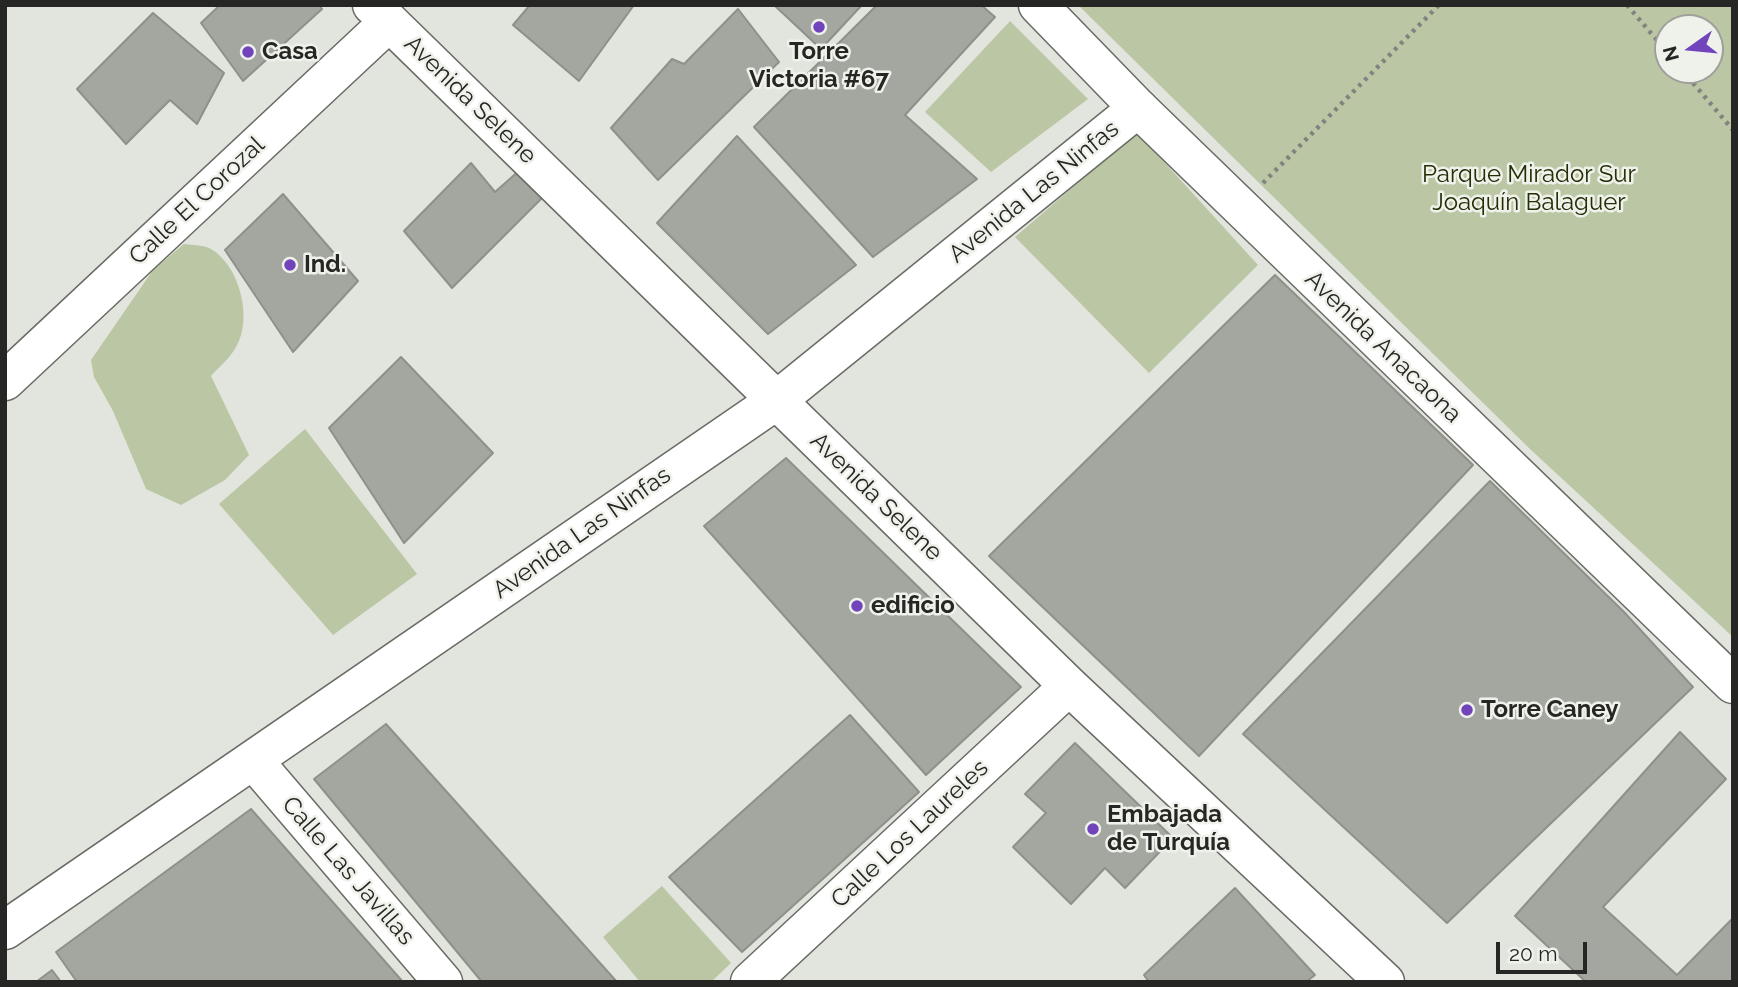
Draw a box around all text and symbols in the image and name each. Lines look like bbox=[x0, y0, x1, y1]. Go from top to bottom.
north arrow bbox=[1654, 14, 1724, 84]
marker: Torre Victoria #67 bbox=[811, 19, 827, 35]
street label: Avenida Selene bbox=[398, 30, 542, 170]
place label: Casa bbox=[262, 38, 318, 66]
place label: Torre Victoria #67 bbox=[749, 38, 889, 94]
marker: Casa bbox=[240, 44, 256, 60]
text: N bbox=[1658, 44, 1683, 64]
street label: Avenida Las Ninfas bbox=[943, 115, 1125, 269]
street label: Calle El Corozal bbox=[123, 131, 271, 271]
park label: Parque Mirador Sur Joaquín Balaguer bbox=[1422, 161, 1636, 217]
place label: Ind. bbox=[304, 251, 346, 279]
marker: Ind. bbox=[282, 257, 298, 273]
street label: Avenida Anacaona bbox=[1299, 265, 1467, 429]
street label: Avenida Selene bbox=[804, 427, 948, 567]
street label: Avenida Las Ninfas bbox=[488, 461, 676, 605]
place label: edificio bbox=[871, 592, 955, 620]
marker: edificio bbox=[849, 598, 865, 614]
place label: Torre Caney bbox=[1481, 696, 1618, 724]
marker: Torre Caney bbox=[1459, 702, 1475, 718]
street label: Calle Los Laureles bbox=[826, 754, 994, 914]
street label: Calle Las Javillas bbox=[276, 791, 420, 951]
place label: Embajada de Turquía bbox=[1107, 801, 1230, 857]
marker: Embajada de Turquía bbox=[1085, 821, 1101, 837]
scale bar bbox=[1500, 928, 1591, 972]
text: 20 m bbox=[1509, 941, 1557, 966]

